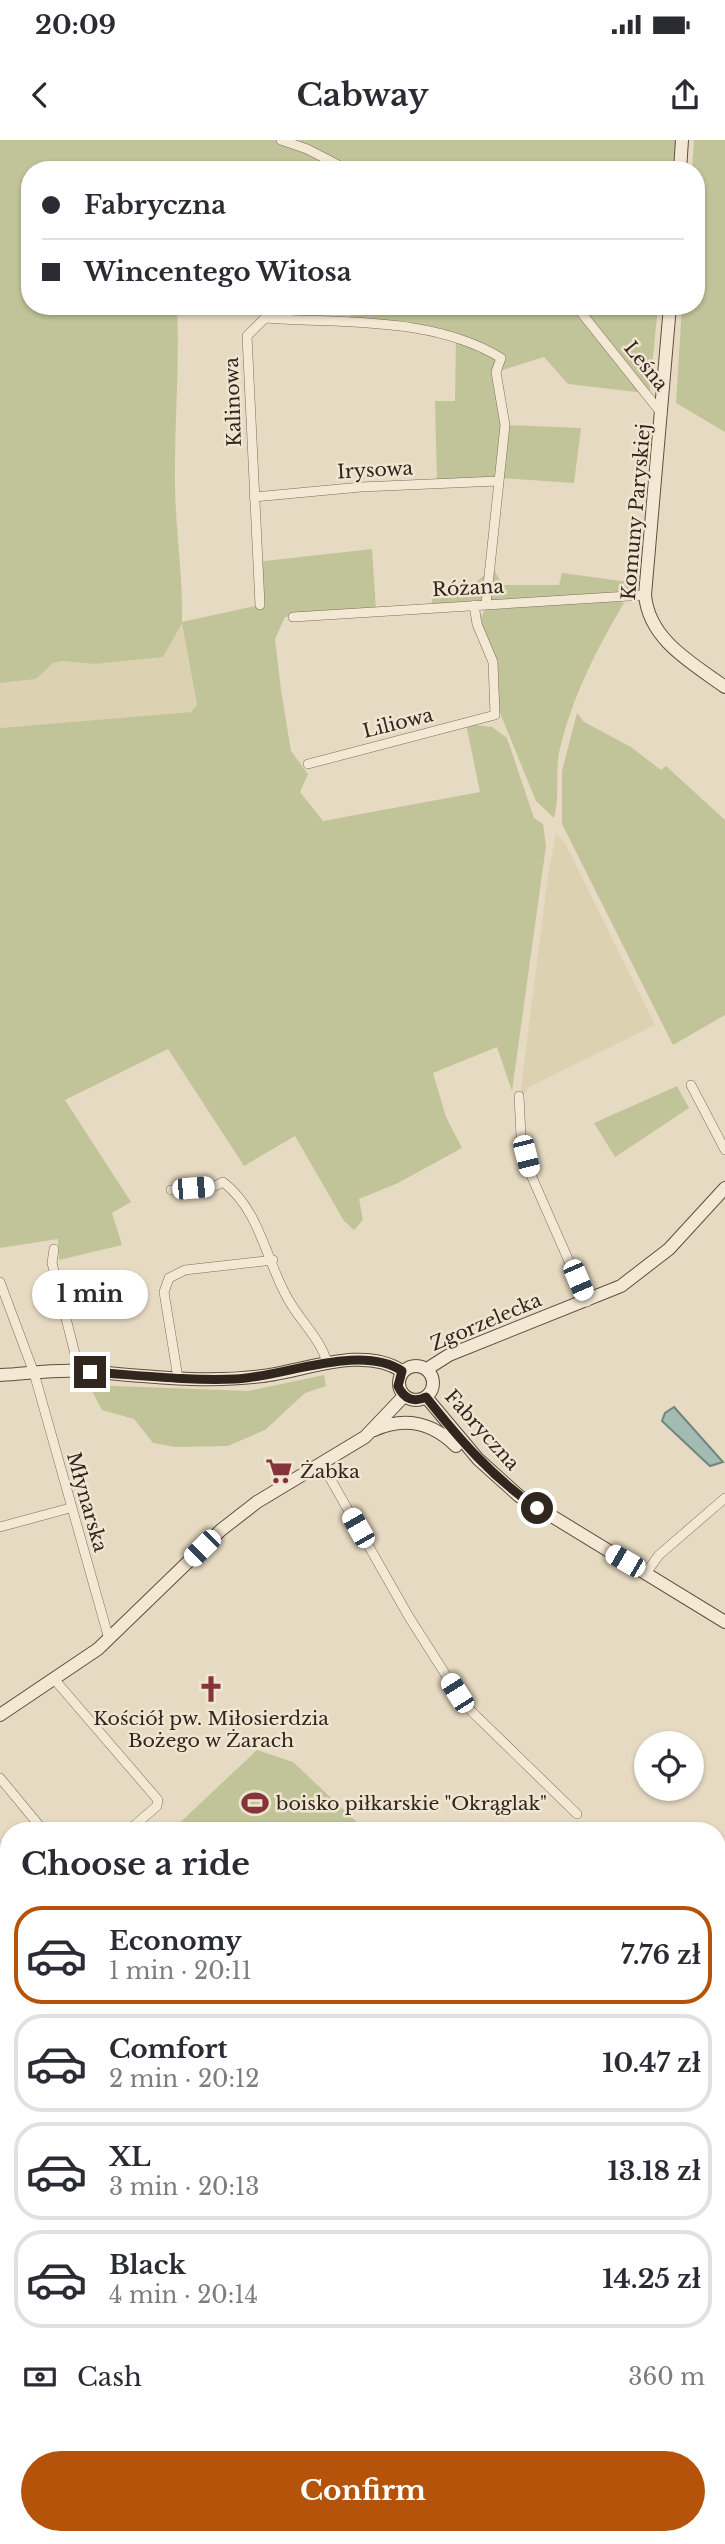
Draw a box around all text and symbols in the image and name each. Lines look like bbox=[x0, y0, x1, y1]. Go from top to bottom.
text: 20:09 bbox=[35, 9, 116, 41]
text: Cabway bbox=[296, 75, 429, 115]
icon: back bbox=[21, 76, 59, 114]
icon: share bbox=[666, 76, 704, 114]
text: Fabryczna bbox=[84, 189, 226, 221]
text: Wincentego Witosa bbox=[84, 256, 352, 288]
street label: Leśna bbox=[619, 337, 673, 396]
street label: Kalinowa bbox=[220, 356, 246, 447]
street label: Komuny Paryskiej bbox=[617, 423, 655, 601]
street label: Irysowa bbox=[336, 457, 414, 483]
street label: Różana bbox=[432, 575, 505, 601]
street label: Liliowa bbox=[361, 703, 436, 743]
car bbox=[511, 1133, 542, 1179]
car bbox=[172, 1176, 215, 1200]
car bbox=[561, 1257, 596, 1303]
callout: 1 min bbox=[32, 1270, 148, 1320]
text: 1 min bbox=[57, 1280, 123, 1308]
street label: Zgorzelecka bbox=[427, 1288, 545, 1356]
route end bbox=[74, 1356, 106, 1388]
street label: Fabryczna bbox=[440, 1385, 524, 1475]
street label: Młynarska bbox=[62, 1450, 112, 1555]
supermarket icon: Żabka bbox=[264, 1456, 294, 1486]
place label: Żabka bbox=[300, 1460, 360, 1483]
route start bbox=[521, 1492, 553, 1524]
car bbox=[339, 1505, 378, 1551]
car bbox=[180, 1526, 225, 1570]
car bbox=[602, 1541, 649, 1581]
car bbox=[437, 1670, 478, 1716]
church icon: Kościół pw. Miłosierdzia Bożego w Żarach bbox=[196, 1674, 226, 1704]
place label: Kościół pw. Miłosierdzia Bożego w Żarach bbox=[93, 1707, 329, 1752]
map controls bbox=[634, 1731, 704, 1801]
button: locate bbox=[634, 1731, 704, 1801]
sports icon: boisko piłkarskie "Okrąglak" bbox=[240, 1788, 270, 1818]
place label: boisko piłkarskie "Okrąglak" bbox=[275, 1792, 547, 1815]
text: Choose a ride bbox=[21, 1844, 250, 1884]
icon: car bbox=[25, 1924, 88, 1987]
text: Economy bbox=[109, 1925, 242, 1957]
text: 7.76 zł bbox=[621, 1939, 701, 1971]
text: 1 min · 20:11 bbox=[109, 1957, 252, 1985]
icon: car bbox=[25, 2032, 88, 2095]
text: Comfort bbox=[109, 2033, 227, 2065]
text: 10.47 zł bbox=[602, 2047, 701, 2079]
text: 2 min · 20:12 bbox=[109, 2065, 259, 2093]
icon: car bbox=[25, 2140, 88, 2203]
text: XL bbox=[109, 2141, 151, 2173]
text: 13.18 zł bbox=[608, 2155, 701, 2187]
text: 3 min · 20:13 bbox=[109, 2173, 259, 2201]
icon: car bbox=[25, 2248, 88, 2311]
text: Black bbox=[109, 2249, 186, 2281]
text: 14.25 zł bbox=[602, 2263, 701, 2295]
text: 4 min · 20:14 bbox=[109, 2281, 258, 2309]
icon: cash bbox=[21, 2358, 59, 2396]
text: Cash bbox=[77, 2361, 142, 2393]
text: 360 m bbox=[628, 2363, 705, 2391]
button: Confirm bbox=[21, 2451, 705, 2531]

